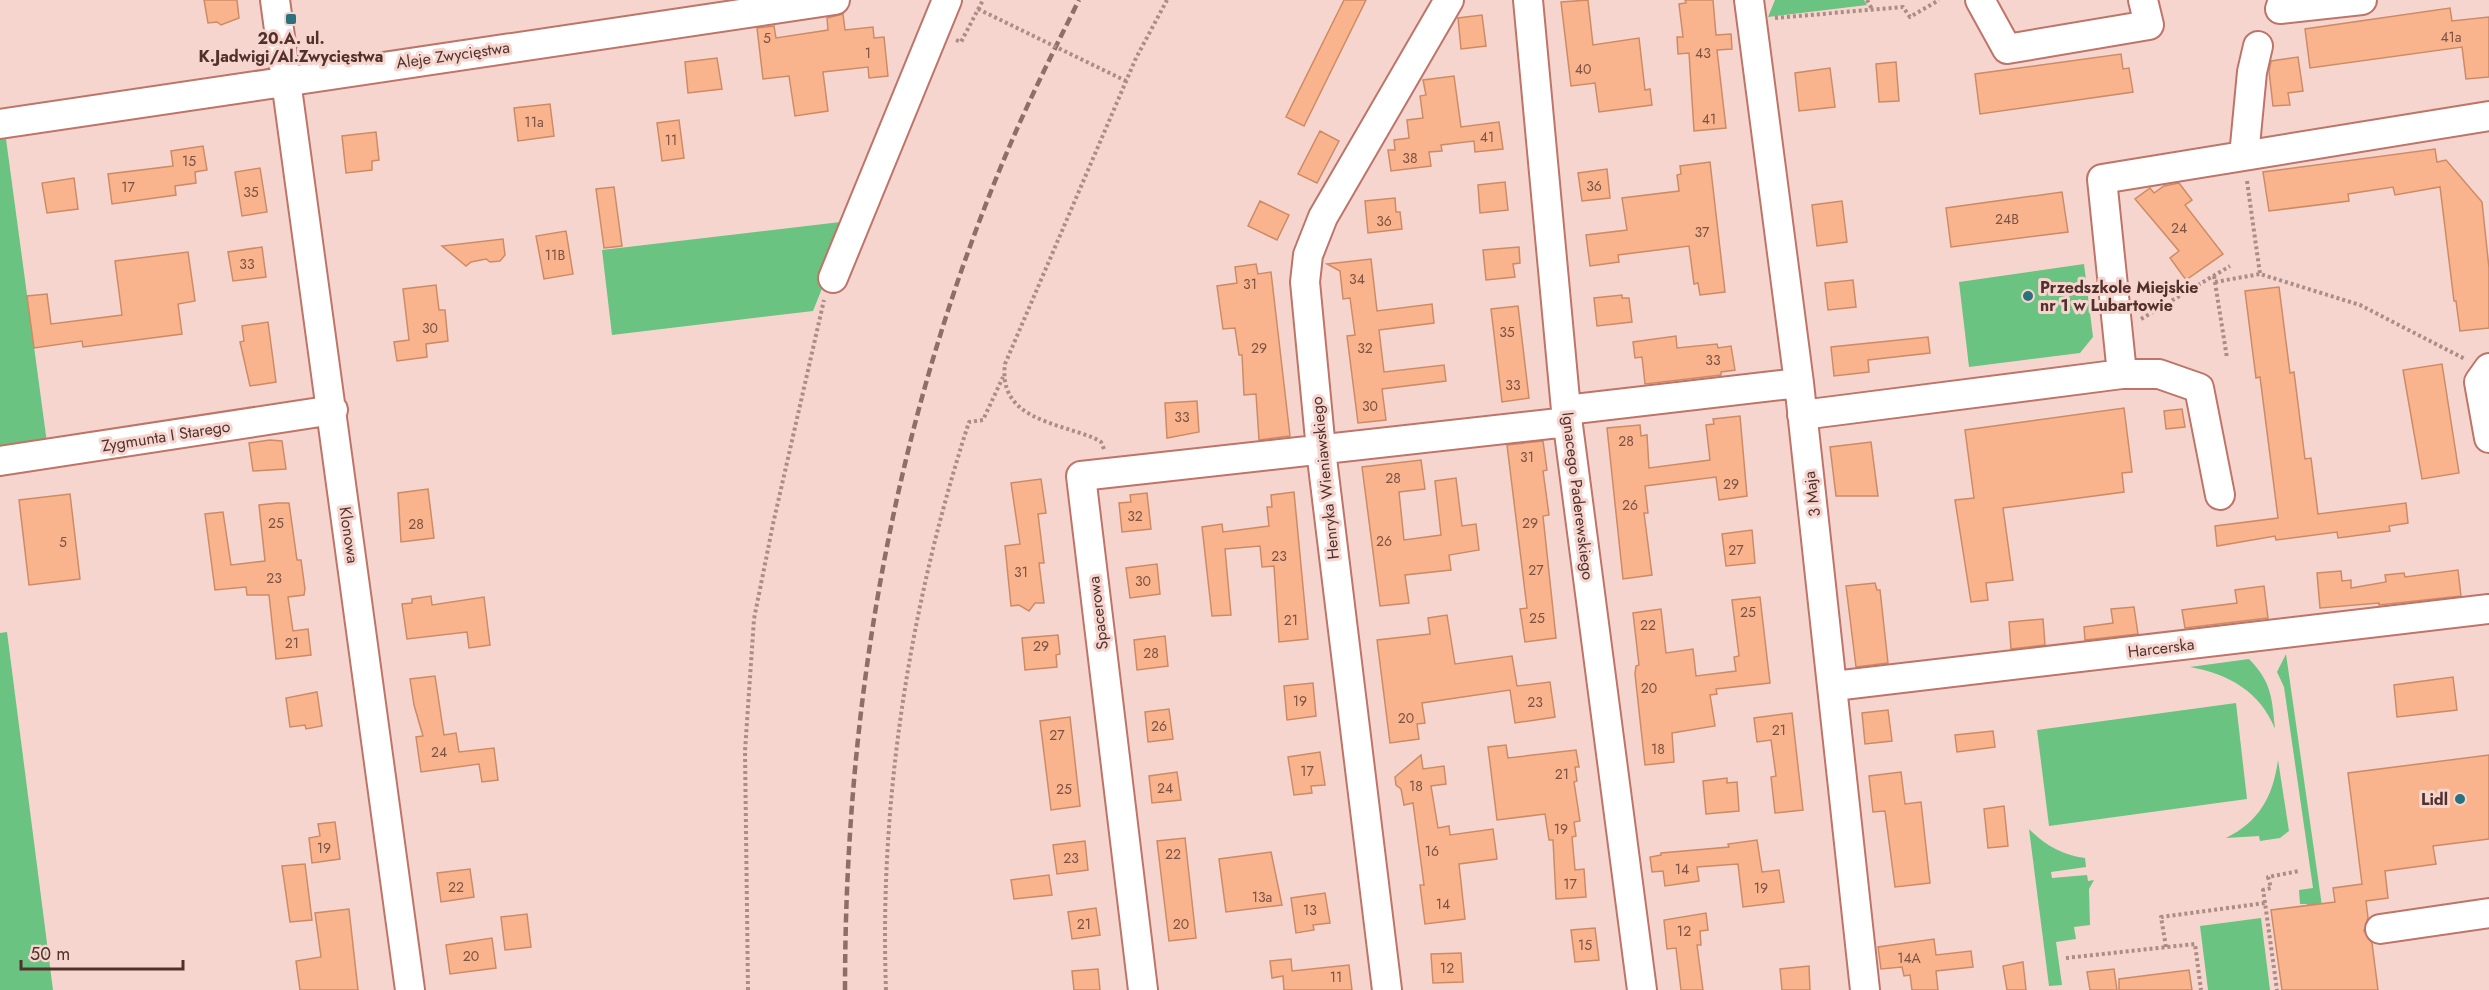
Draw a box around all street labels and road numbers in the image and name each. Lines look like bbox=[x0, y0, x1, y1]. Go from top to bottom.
street label: Aleje Zwycięstwa bbox=[395, 36, 511, 74]
street label: Henryka Wieniawskiego bbox=[1305, 395, 1345, 561]
street label: Ignacego Paderewskiego bbox=[1556, 411, 1600, 581]
street label: Zygmunta I Starego bbox=[100, 414, 232, 458]
street label: 3 Maja bbox=[1798, 470, 1826, 518]
street label: Klonowa bbox=[334, 505, 364, 565]
street label: Spacerowa bbox=[1082, 575, 1114, 651]
street label: Harcerska bbox=[2126, 633, 2196, 663]

